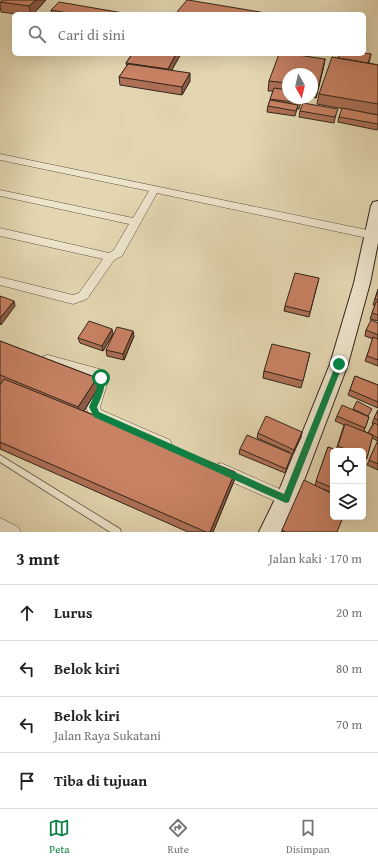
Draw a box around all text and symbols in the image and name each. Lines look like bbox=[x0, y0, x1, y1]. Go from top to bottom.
search box bbox=[12, 12, 366, 56]
icon: search bbox=[26, 23, 48, 45]
text: Cari di sini bbox=[58, 24, 125, 45]
north arrow bbox=[282, 68, 318, 104]
route end bbox=[330, 355, 348, 373]
route start bbox=[92, 369, 110, 387]
map controls bbox=[330, 448, 366, 520]
button: locate bbox=[330, 448, 366, 484]
button: layers bbox=[330, 484, 366, 520]
text: 3 mnt bbox=[16, 546, 60, 571]
text: Jalan kaki · 170 m bbox=[269, 549, 362, 568]
icon: ahead bbox=[16, 602, 38, 624]
text: Lurus bbox=[54, 602, 92, 623]
text: 20 m bbox=[336, 603, 362, 622]
icon: left bbox=[16, 658, 38, 680]
text: Belok kiri bbox=[54, 658, 120, 679]
text: 80 m bbox=[336, 659, 362, 678]
text: Belok kiri bbox=[54, 705, 120, 726]
icon: left bbox=[16, 714, 38, 736]
text: 70 m bbox=[336, 715, 362, 734]
text: Jalan Raya Sukatani bbox=[54, 726, 161, 745]
icon: arrive bbox=[16, 770, 38, 792]
text: Tiba di tujuan bbox=[54, 770, 147, 791]
tab: Peta bbox=[48, 817, 70, 857]
tab: Rute bbox=[167, 817, 189, 857]
tab: Disimpan bbox=[286, 817, 330, 857]

